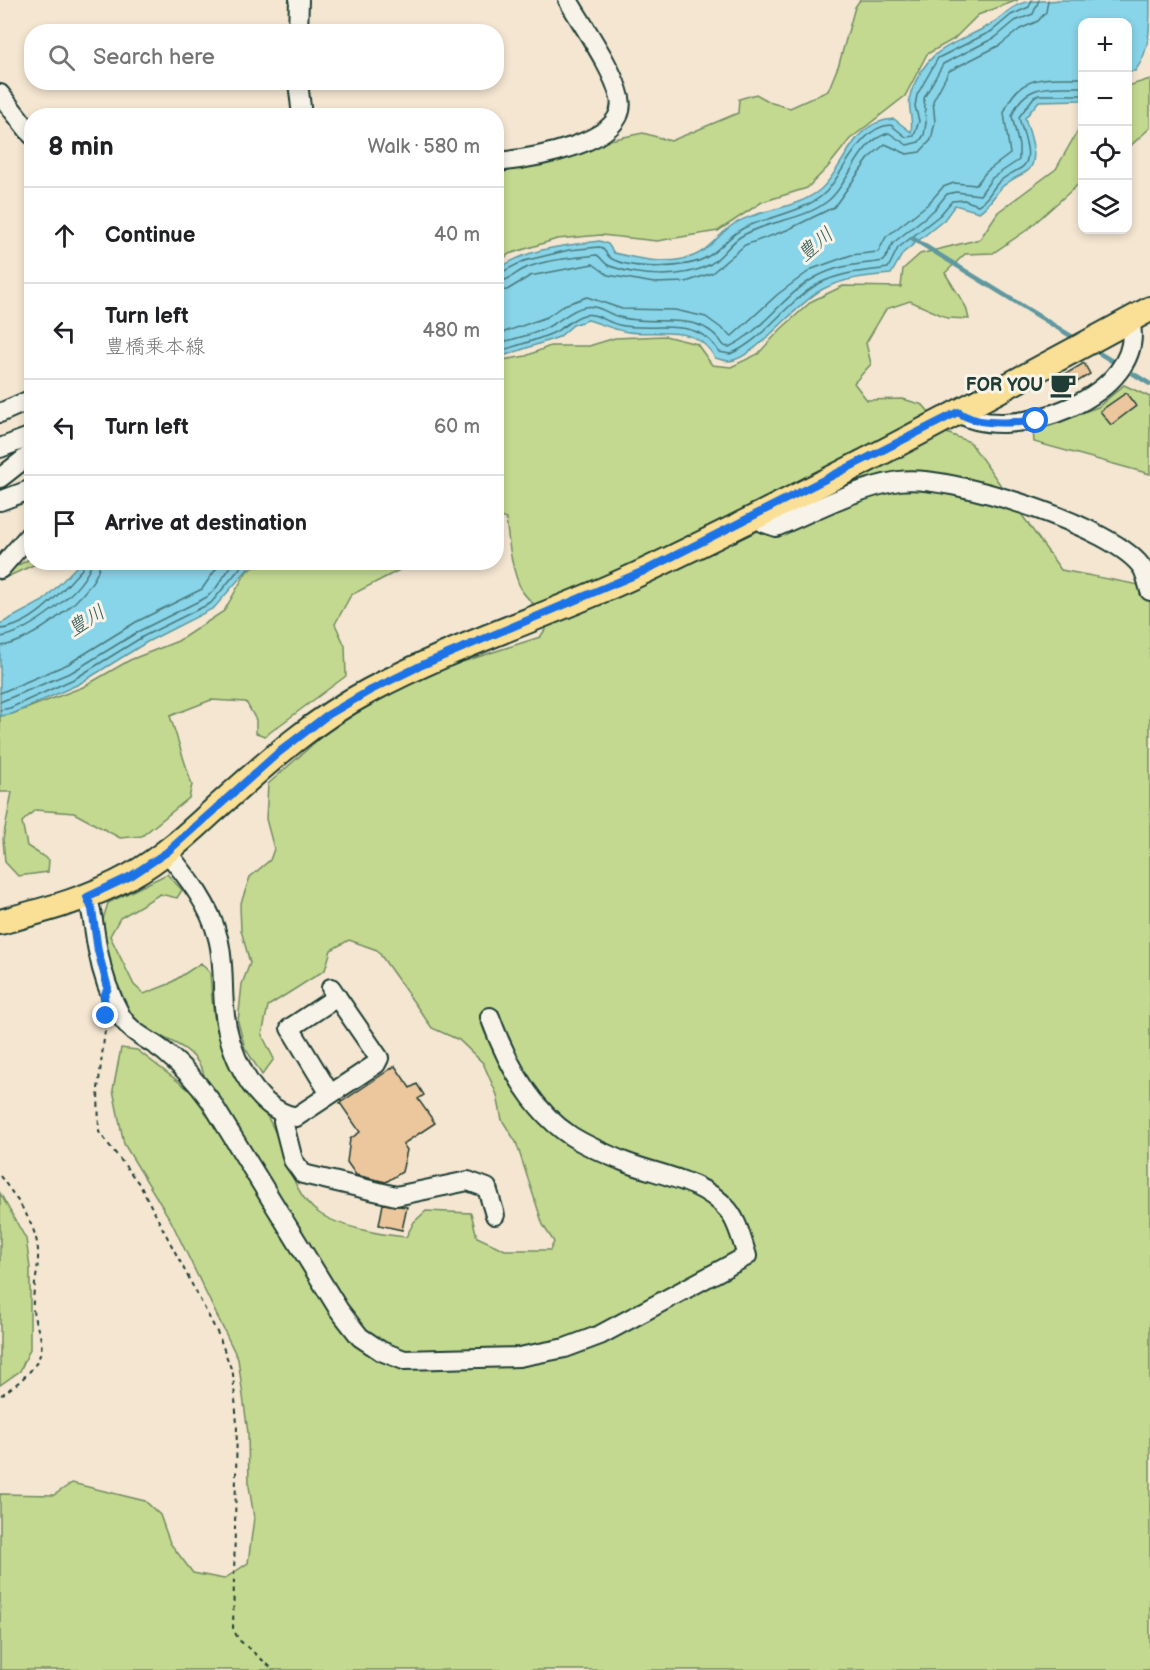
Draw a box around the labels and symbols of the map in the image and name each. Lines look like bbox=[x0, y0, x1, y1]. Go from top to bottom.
water label: 豊川 bbox=[793, 223, 839, 267]
cafe icon: FOR YOU bbox=[1048, 370, 1078, 400]
place label: FOR YOU bbox=[966, 375, 1043, 396]
route start bbox=[1022, 407, 1048, 433]
water label: 豊川 bbox=[63, 600, 110, 642]
route end bbox=[92, 1002, 118, 1028]

